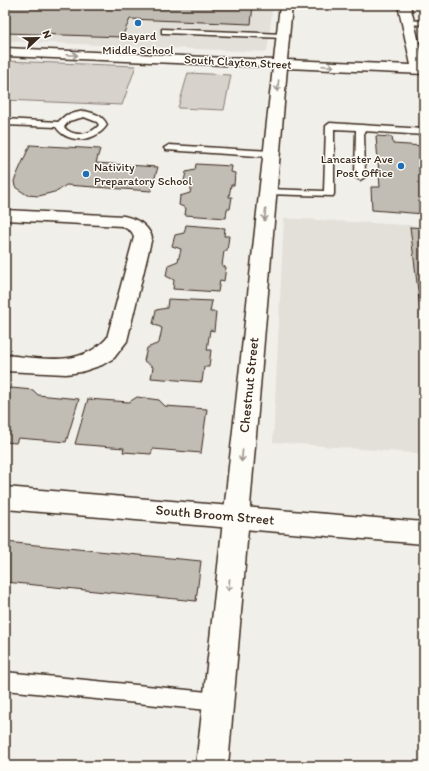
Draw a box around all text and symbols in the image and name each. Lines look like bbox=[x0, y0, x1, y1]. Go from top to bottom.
north arrow bbox=[18, 18, 58, 58]
marker: Bayard Middle School bbox=[133, 18, 143, 28]
text: N bbox=[39, 29, 54, 40]
place label: Bayard Middle School bbox=[102, 29, 174, 57]
one-way arrow bbox=[65, 51, 78, 58]
street label: South Clayton Street bbox=[184, 52, 293, 72]
one-way arrow bbox=[321, 62, 334, 70]
one-way arrow bbox=[274, 79, 282, 92]
place label: Lancaster Ave Post Office bbox=[321, 152, 393, 180]
place label: Nativity Preparatory School bbox=[94, 160, 192, 188]
marker: Lancaster Ave Post Office bbox=[396, 161, 406, 171]
marker: Nativity Preparatory School bbox=[81, 169, 91, 179]
one-way arrow bbox=[262, 208, 269, 221]
street label: Chestnut Street bbox=[236, 336, 262, 434]
one-way arrow bbox=[238, 449, 246, 462]
street label: South Broom Street bbox=[155, 501, 275, 529]
one-way arrow bbox=[226, 578, 233, 591]

